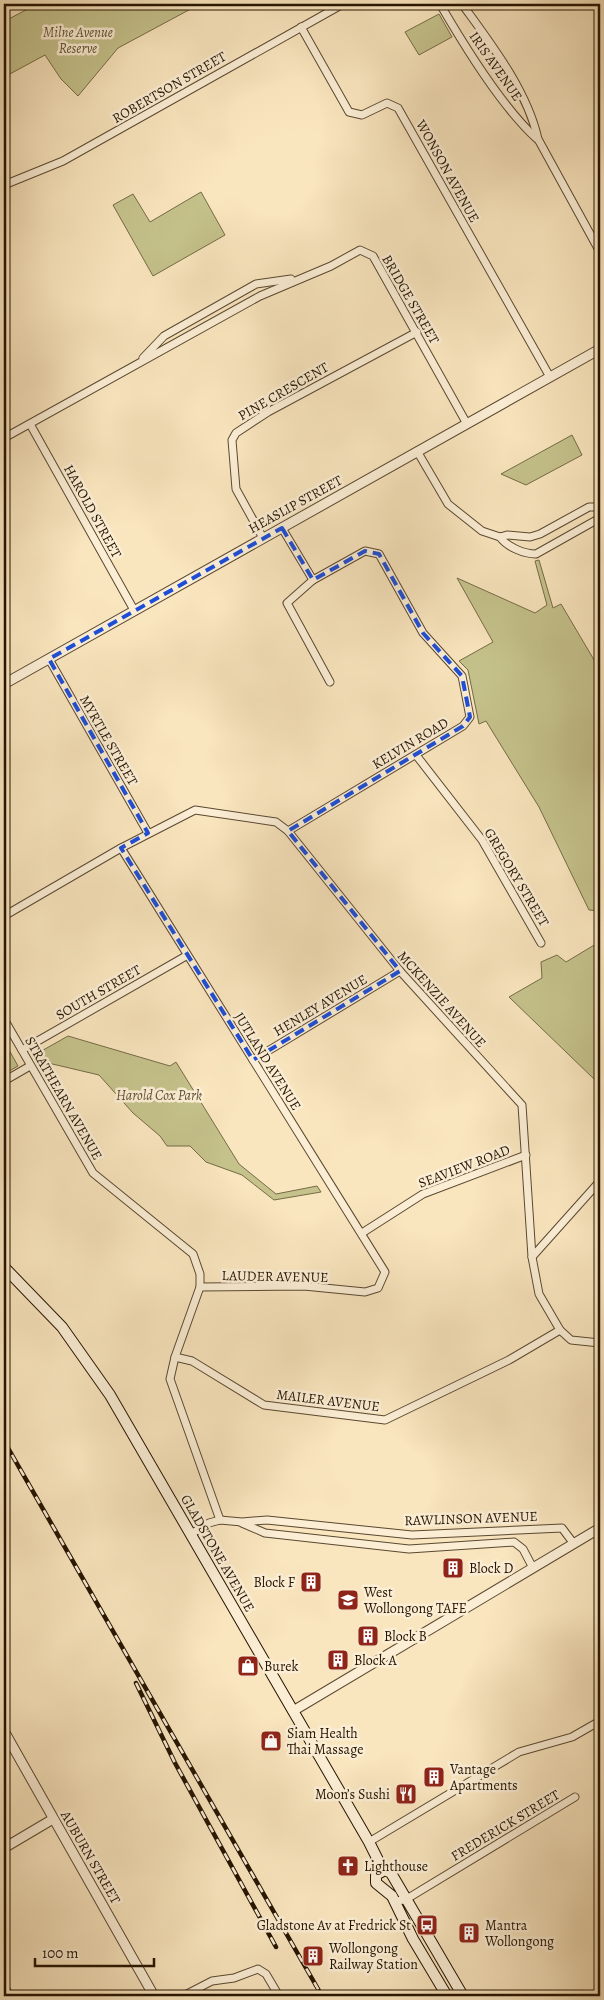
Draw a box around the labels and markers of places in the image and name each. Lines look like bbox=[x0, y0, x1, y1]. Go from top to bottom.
building icon: Block D bbox=[441, 1556, 465, 1580]
place label: Block D bbox=[469, 1559, 513, 1578]
building icon: Block F bbox=[299, 1570, 323, 1594]
place label: Block F bbox=[253, 1573, 295, 1592]
place label: West Wollongong TAFE bbox=[363, 1583, 467, 1618]
school or university icon: West Wollongong TAFE bbox=[336, 1588, 360, 1612]
building icon: Block B bbox=[356, 1624, 380, 1648]
place label: Block B bbox=[384, 1627, 427, 1646]
building icon: Block A bbox=[326, 1648, 350, 1672]
place label: Block A bbox=[354, 1651, 397, 1670]
shop icon: Burek bbox=[236, 1654, 260, 1678]
place label: Burek bbox=[264, 1657, 298, 1676]
place label: Siam Health Thai Massage bbox=[287, 1724, 363, 1759]
shop icon: Siam Health Thai Massage bbox=[259, 1729, 283, 1753]
place label: Vantage Apartments bbox=[449, 1760, 518, 1795]
building icon: Vantage Apartments bbox=[422, 1765, 446, 1789]
restaurant icon: Moon’s Sushi bbox=[394, 1782, 418, 1806]
place label: Moon’s Sushi bbox=[315, 1785, 390, 1804]
church icon: Lighthouse bbox=[336, 1854, 360, 1878]
place label: Lighthouse bbox=[364, 1857, 428, 1876]
bus stop icon: Gladstone Av at Fredrick St bbox=[415, 1913, 439, 1937]
place label: Gladstone Av at Fredrick St bbox=[257, 1916, 411, 1935]
place label: Mantra Wollongong bbox=[484, 1916, 554, 1951]
building icon: Mantra Wollongong bbox=[457, 1921, 481, 1945]
place label: Wollongong Railway Station bbox=[328, 1939, 418, 1974]
building icon: Wollongong Railway Station bbox=[301, 1944, 325, 1968]

